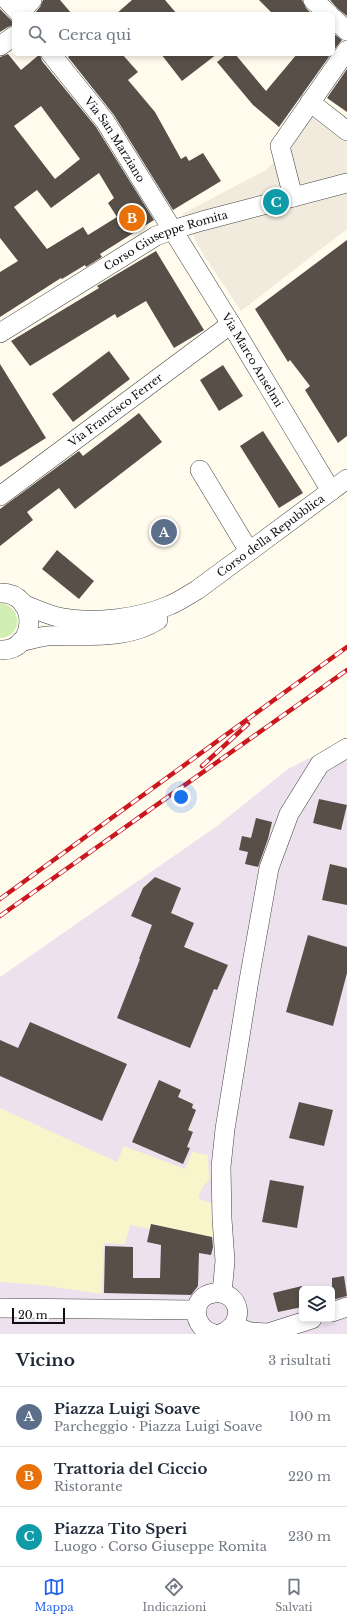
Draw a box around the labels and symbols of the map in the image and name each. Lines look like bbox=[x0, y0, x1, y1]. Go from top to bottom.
street label: Via San Marziano bbox=[81, 93, 148, 185]
pin: C bbox=[263, 187, 289, 217]
pin: B bbox=[119, 203, 145, 233]
street label: Corso Giuseppe Romita bbox=[101, 207, 230, 274]
street label: Via Marco Anselmi bbox=[218, 310, 286, 410]
street label: Via Francisco Ferrer bbox=[65, 370, 166, 450]
street label: Corso della Repubblica bbox=[214, 491, 328, 580]
pin: A bbox=[151, 517, 177, 547]
your location bbox=[171, 787, 191, 807]
scale bar bbox=[12, 1306, 65, 1325]

